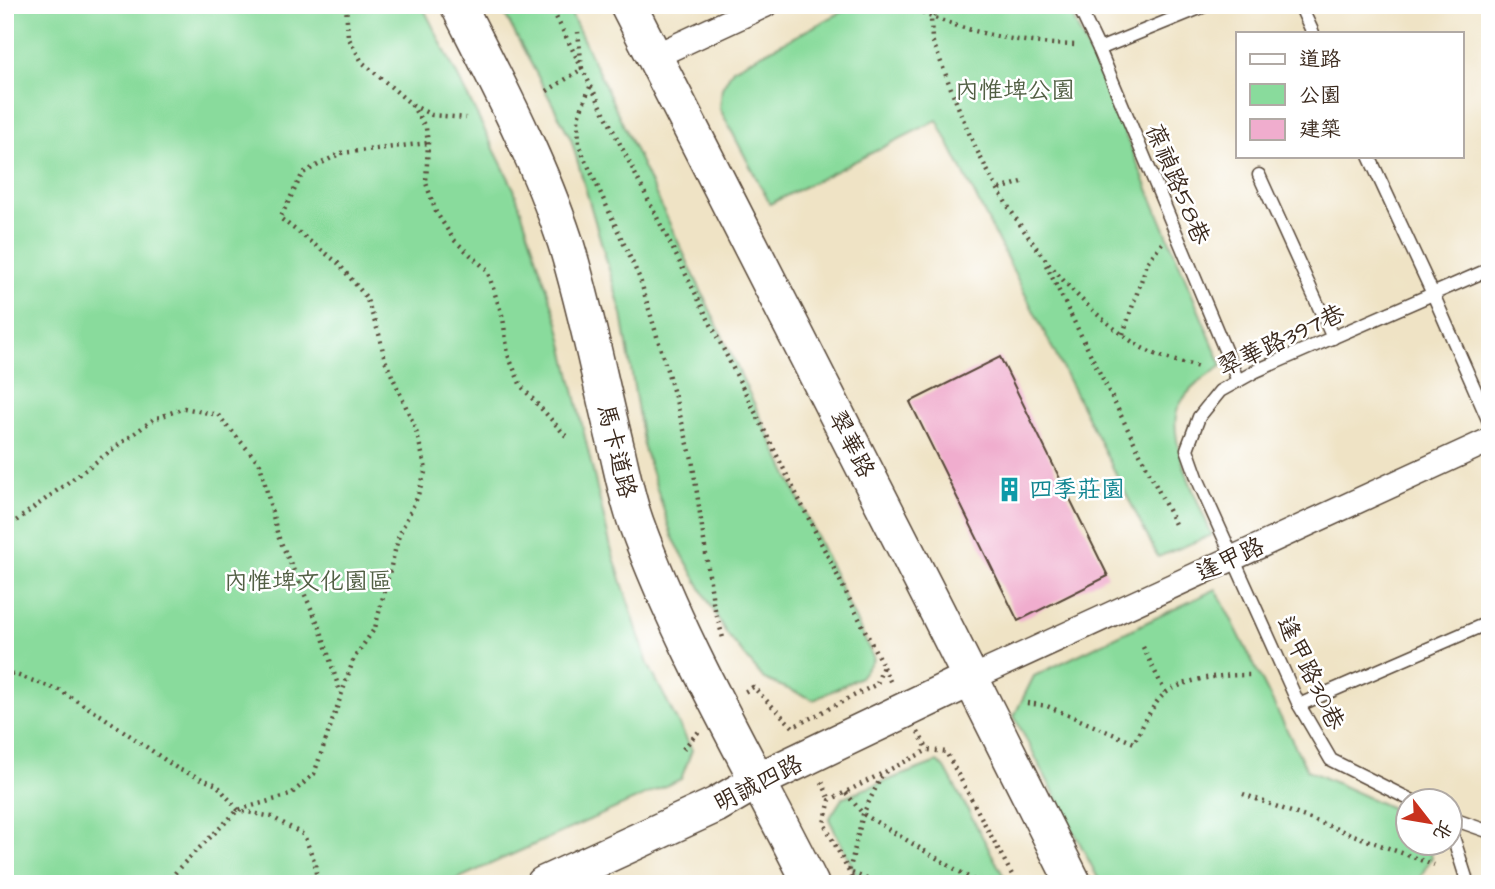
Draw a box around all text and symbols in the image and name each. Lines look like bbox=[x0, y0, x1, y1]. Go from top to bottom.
legend bbox=[1236, 32, 1464, 158]
text: 道路 bbox=[1299, 45, 1341, 74]
park label: 內惟埤公園 bbox=[955, 74, 1075, 108]
text: 公園 bbox=[1299, 81, 1341, 110]
text: 建築 bbox=[1299, 115, 1341, 144]
street label: 葆禎路58巷 bbox=[1136, 119, 1218, 250]
street label: 翠華路397巷 bbox=[1212, 297, 1351, 385]
street label: 馬卡道路 bbox=[588, 401, 644, 502]
street label: 翠華路 bbox=[820, 405, 883, 484]
place label: 四季莊園 bbox=[1029, 473, 1125, 507]
building icon: 四季莊園 bbox=[995, 475, 1023, 503]
street label: 逢甲路 bbox=[1191, 529, 1270, 591]
park label: 內惟埤文化園區 bbox=[224, 565, 392, 599]
street label: 逢甲路30巷 bbox=[1268, 611, 1352, 736]
street label: 明誠四路 bbox=[708, 747, 809, 821]
north arrow bbox=[1394, 788, 1464, 858]
text: 北 bbox=[1426, 815, 1459, 845]

